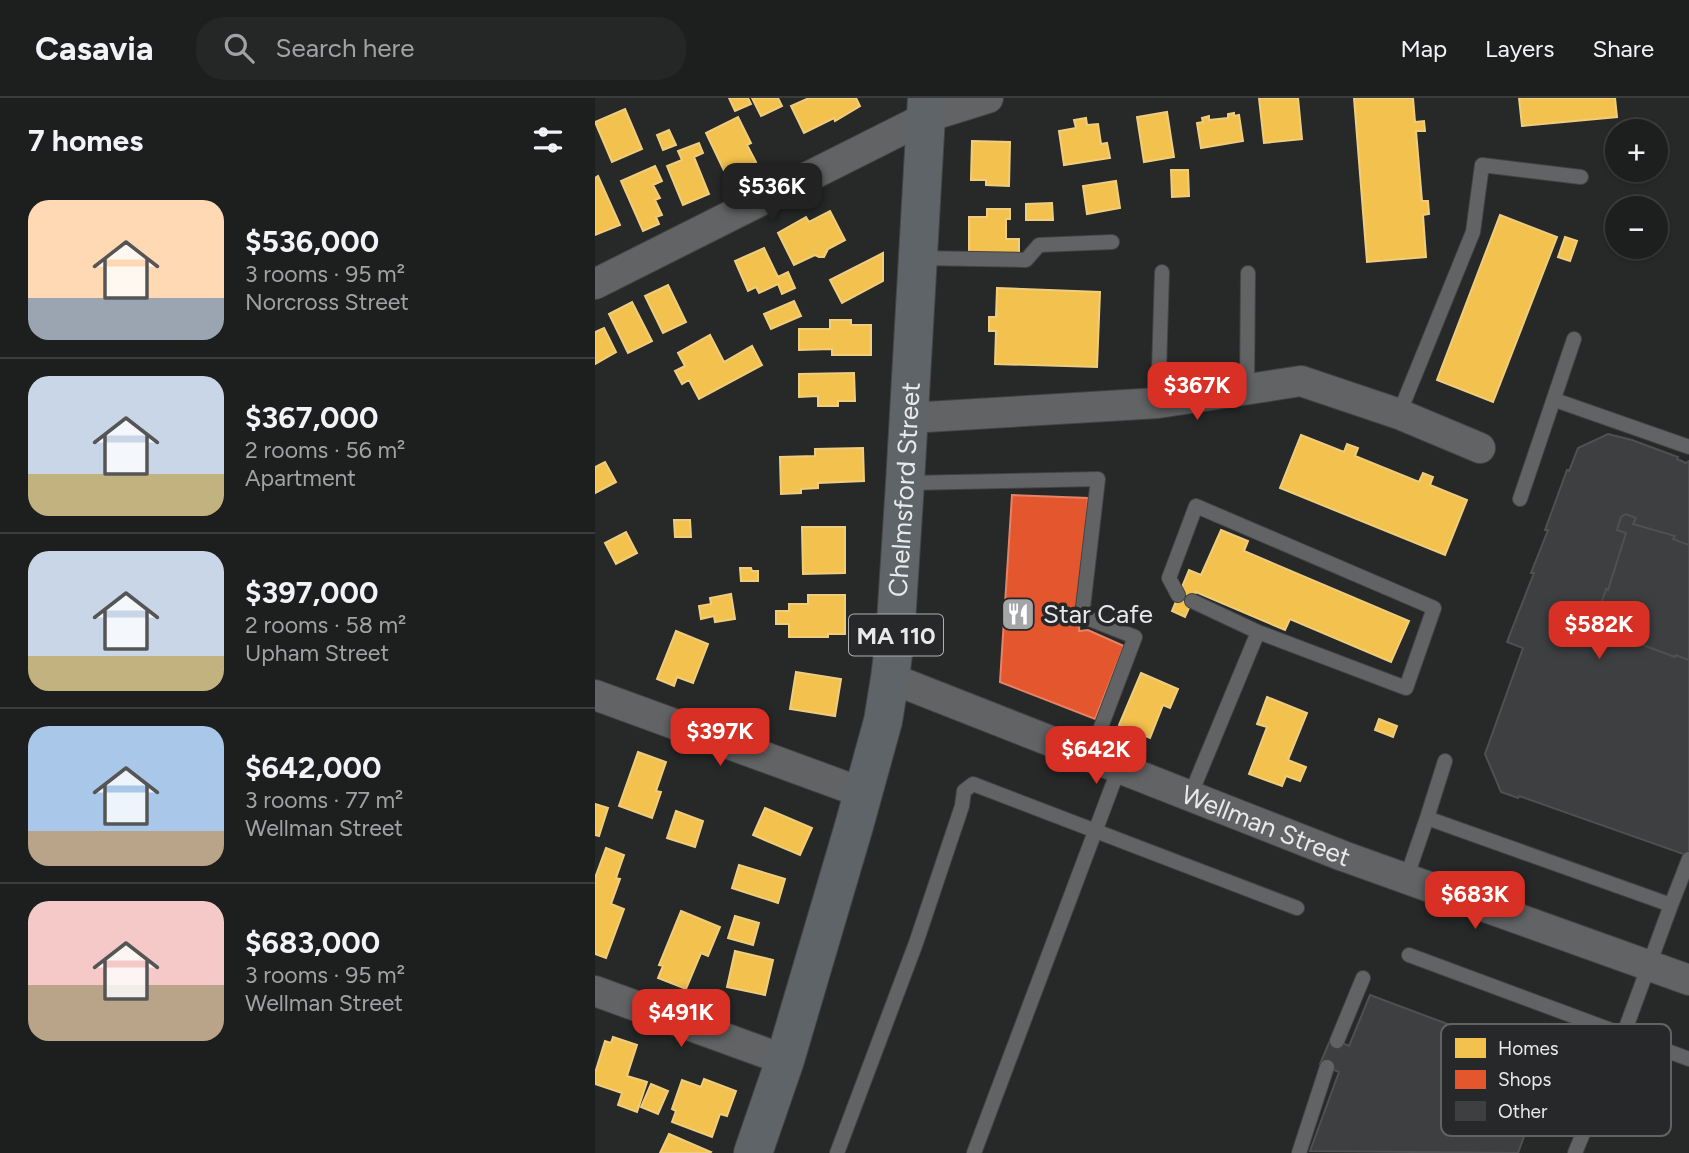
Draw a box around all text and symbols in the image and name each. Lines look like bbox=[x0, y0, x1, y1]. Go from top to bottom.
search box bbox=[196, 17, 686, 80]
text: Casavia bbox=[35, 29, 154, 68]
icon: search bbox=[220, 29, 258, 67]
text: Search here bbox=[276, 32, 415, 64]
text: Map bbox=[1400, 34, 1447, 63]
text: Layers bbox=[1485, 34, 1554, 63]
text: Share bbox=[1592, 34, 1654, 63]
map controls bbox=[1605, 119, 1668, 259]
button: + bbox=[1605, 119, 1668, 182]
icon: filters bbox=[529, 121, 567, 159]
text: 7 homes bbox=[28, 122, 143, 159]
pin: $536K bbox=[723, 164, 821, 223]
text: $536K bbox=[738, 172, 806, 200]
button: − bbox=[1605, 196, 1668, 259]
text: $536,000 bbox=[245, 223, 379, 260]
icon: home bbox=[84, 228, 168, 312]
text: 3 rooms · 95 m² bbox=[245, 260, 405, 288]
text: Norcross Street bbox=[245, 288, 409, 316]
pin: $367K bbox=[1148, 362, 1246, 422]
text: $367K bbox=[1164, 371, 1230, 399]
street label: Chelmsford Street bbox=[882, 381, 927, 598]
text: $367,000 bbox=[245, 399, 378, 436]
icon: home bbox=[84, 404, 168, 488]
text: 2 rooms · 56 m² bbox=[245, 436, 405, 464]
text: Apartment bbox=[245, 464, 356, 492]
text: $397,000 bbox=[245, 574, 378, 611]
icon: home bbox=[84, 579, 168, 663]
restaurant icon: Star Cafe bbox=[999, 595, 1037, 633]
place label: Star Cafe bbox=[1043, 598, 1153, 630]
pin: $582K bbox=[1550, 602, 1648, 661]
text: $582K bbox=[1565, 610, 1633, 638]
text: 2 rooms · 58 m² bbox=[245, 611, 406, 639]
road number: MA 110 bbox=[849, 614, 943, 656]
text: Upham Street bbox=[245, 639, 389, 667]
pin: $397K bbox=[671, 708, 769, 768]
text: $397K bbox=[687, 717, 753, 745]
pin: $642K bbox=[1047, 726, 1145, 786]
text: $642K bbox=[1061, 735, 1131, 763]
text: $642,000 bbox=[245, 749, 381, 786]
icon: home bbox=[84, 754, 168, 838]
street label: Wellman Street bbox=[1177, 778, 1355, 873]
text: 3 rooms · 77 m² bbox=[245, 786, 403, 814]
text: Wellman Street bbox=[245, 814, 403, 842]
pin: $683K bbox=[1426, 872, 1524, 931]
text: $683K bbox=[1441, 880, 1509, 908]
text: $683,000 bbox=[245, 924, 380, 961]
icon: home bbox=[84, 929, 168, 1013]
text: 3 rooms · 95 m² bbox=[245, 961, 405, 989]
text: Wellman Street bbox=[245, 989, 403, 1017]
pin: $491K bbox=[632, 990, 730, 1049]
text: $491K bbox=[648, 998, 714, 1026]
legend bbox=[1441, 1024, 1671, 1136]
text: Homes bbox=[1498, 1037, 1559, 1060]
text: Shops bbox=[1498, 1068, 1552, 1091]
text: Other bbox=[1498, 1100, 1548, 1123]

